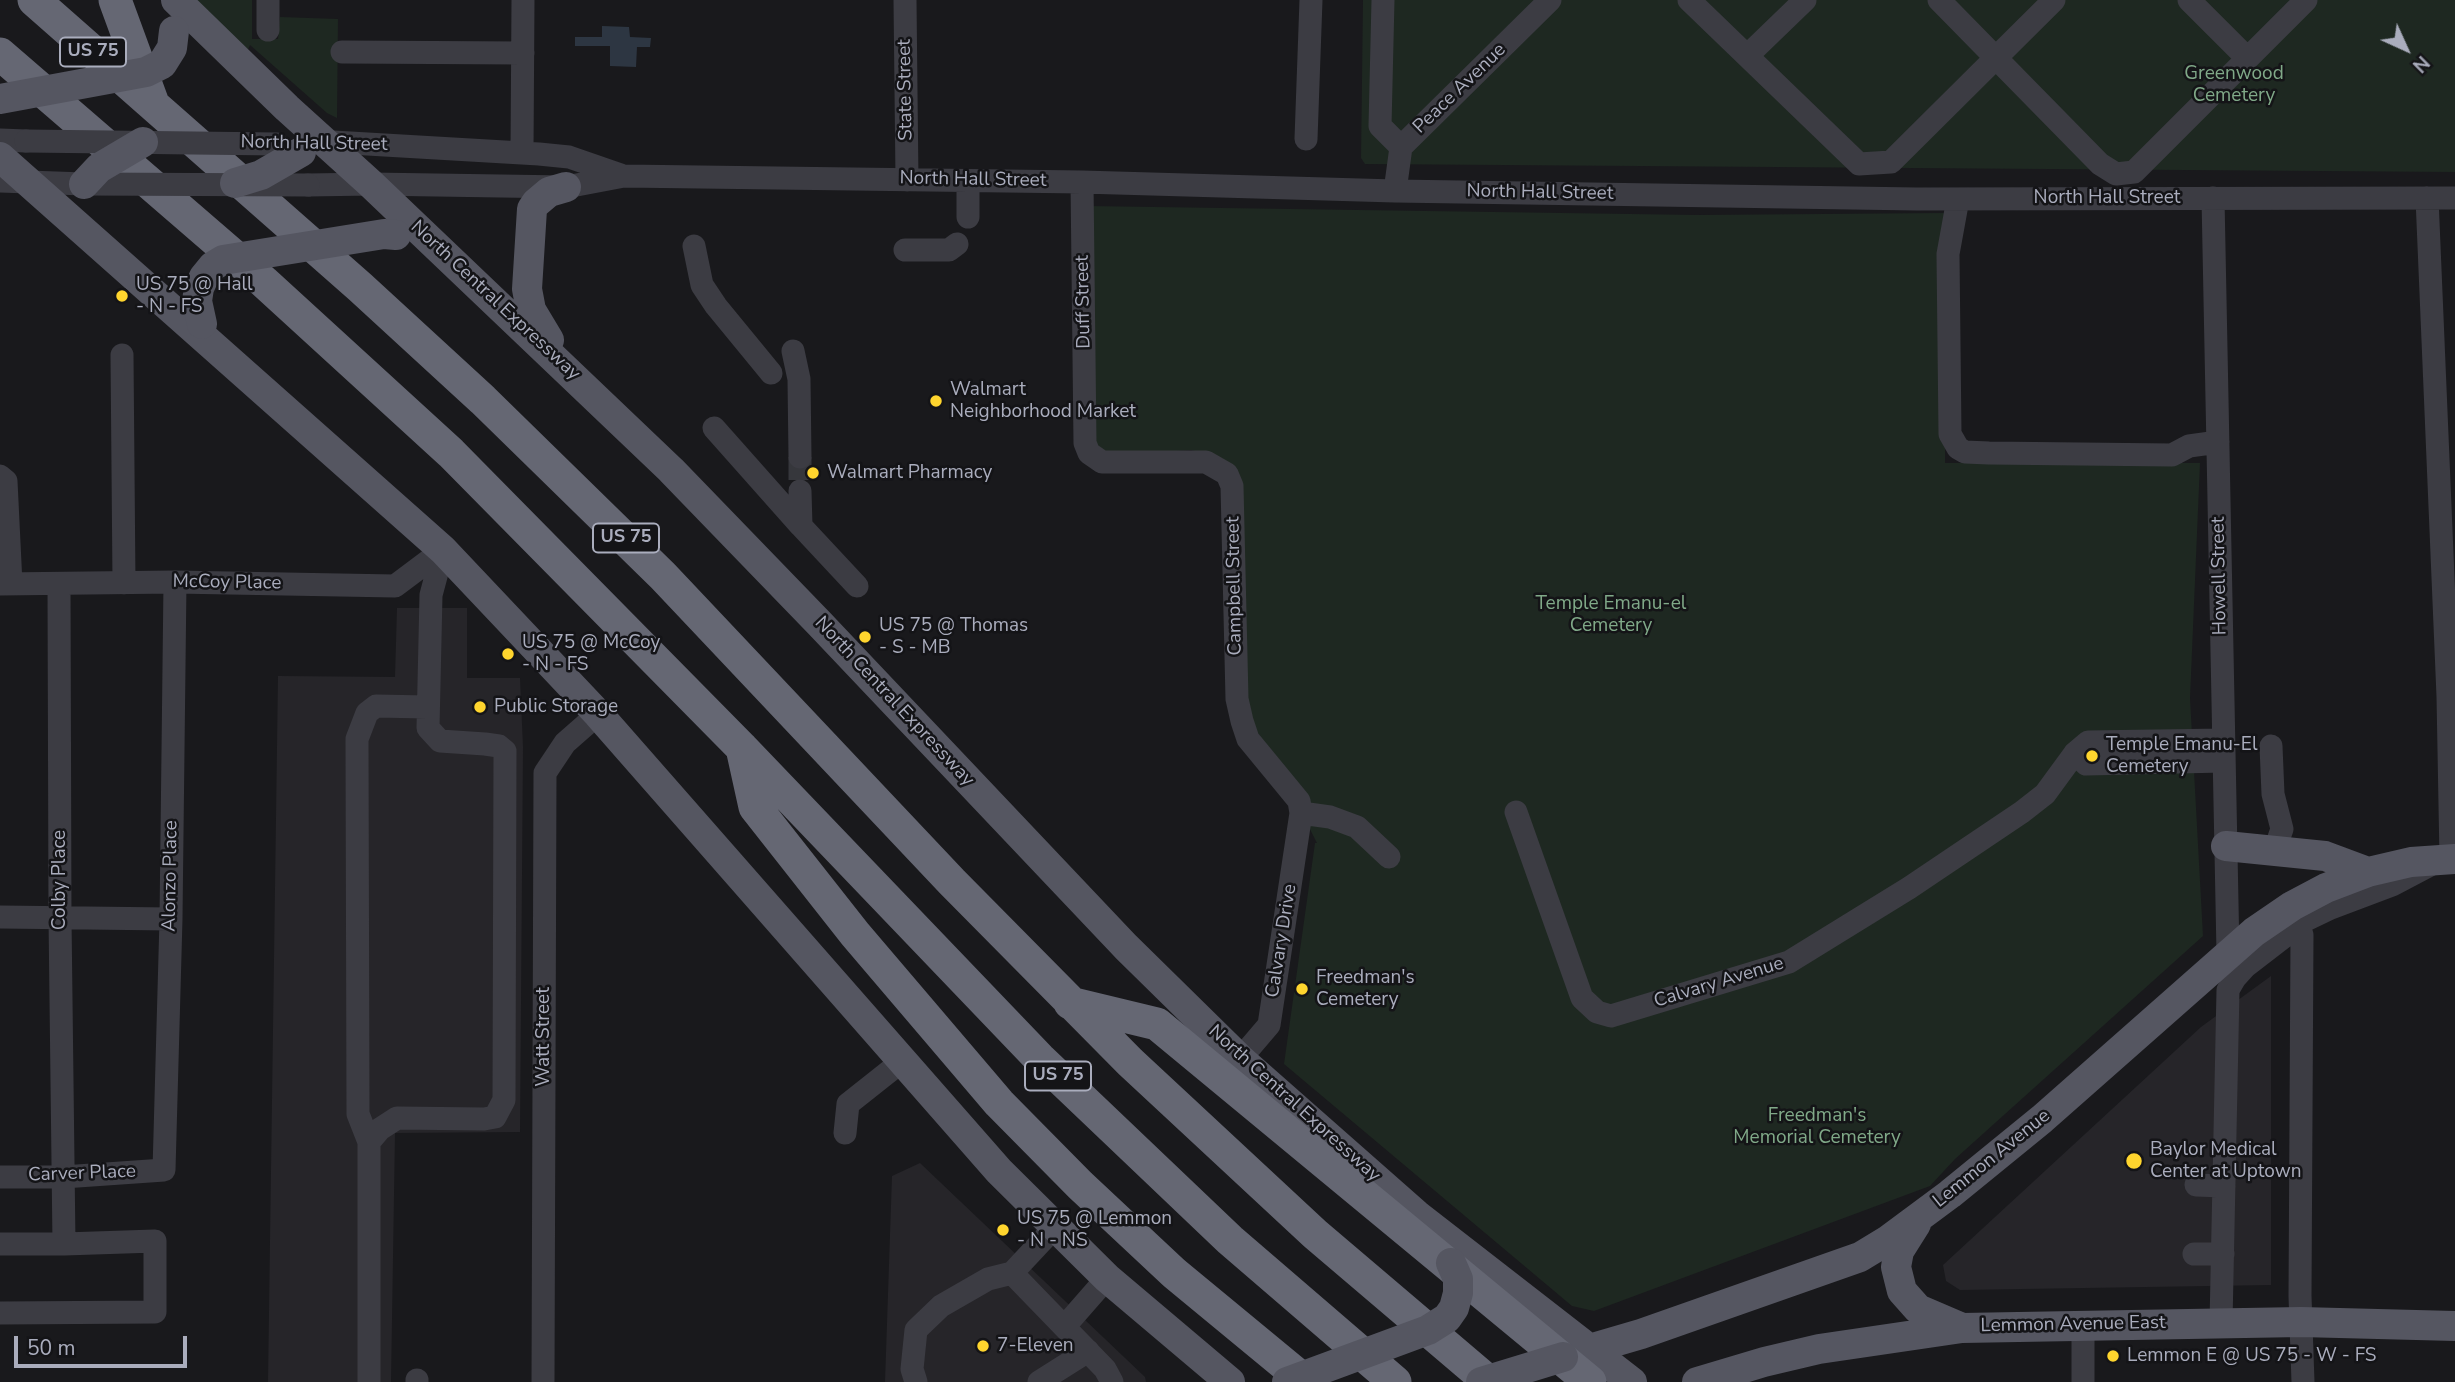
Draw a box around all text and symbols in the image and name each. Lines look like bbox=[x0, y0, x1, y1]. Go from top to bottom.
north arrow bbox=[2371, 14, 2441, 84]
road number: US 75 bbox=[60, 38, 126, 66]
street label: State Street bbox=[894, 39, 918, 141]
street label: Peace Avenue bbox=[1409, 39, 1511, 139]
text: N bbox=[2407, 50, 2435, 78]
park label: Greenwood Cemetery bbox=[2184, 63, 2284, 107]
street label: North Hall Street bbox=[240, 131, 388, 157]
street label: North Hall Street bbox=[899, 167, 1047, 193]
street label: North Hall Street bbox=[1466, 180, 1614, 206]
street label: North Hall Street bbox=[2034, 187, 2180, 209]
street label: North Central Expressway bbox=[405, 216, 585, 386]
street label: Duff Street bbox=[1072, 255, 1096, 349]
place label: US 75 @ Hall - N - FS bbox=[136, 274, 253, 318]
marker: US 75 @ Hall - N - FS bbox=[114, 288, 130, 304]
place label: Walmart Neighborhood Market bbox=[950, 379, 1136, 423]
marker: Walmart Neighborhood Market bbox=[928, 393, 944, 409]
place label: Walmart Pharmacy bbox=[827, 462, 992, 484]
marker: Walmart Pharmacy bbox=[805, 465, 821, 481]
street label: Campbell Street bbox=[1222, 516, 1248, 656]
street label: Howell Street bbox=[2208, 516, 2232, 636]
road number: US 75 bbox=[593, 524, 659, 552]
street label: McCoy Place bbox=[172, 571, 282, 595]
park label: Temple Emanu-el Cemetery bbox=[1536, 593, 1686, 637]
street label: North Central Expressway bbox=[809, 612, 979, 792]
place label: US 75 @ Thomas - S - MB bbox=[879, 615, 1028, 659]
marker: US 75 @ Thomas - S - MB bbox=[857, 629, 873, 645]
place label: US 75 @ McCoy - N - FS bbox=[522, 632, 660, 676]
marker: US 75 @ McCoy - N - FS bbox=[500, 646, 516, 662]
place label: Public Storage bbox=[494, 696, 618, 718]
marker: Public Storage bbox=[472, 699, 488, 715]
place label: Temple Emanu-El Cemetery bbox=[2106, 734, 2258, 778]
marker: Temple Emanu-El Cemetery bbox=[2084, 748, 2100, 764]
street label: Alonzo Place bbox=[159, 820, 183, 932]
street label: Colby Place bbox=[49, 830, 71, 930]
street label: Calvary Drive bbox=[1262, 883, 1302, 999]
street label: Calvary Avenue bbox=[1651, 952, 1787, 1014]
place label: Freedman's Cemetery bbox=[1316, 967, 1415, 1011]
marker: Freedman's Cemetery bbox=[1294, 981, 1310, 997]
street label: Watt Street bbox=[533, 987, 555, 1087]
street label: North Central Expressway bbox=[1203, 1021, 1385, 1187]
road number: US 75 bbox=[1025, 1062, 1091, 1091]
park label: Freedman's Memorial Cemetery bbox=[1733, 1105, 1901, 1149]
street label: Lemmon Avenue bbox=[1929, 1105, 2055, 1213]
place label: Baylor Medical Center at Uptown bbox=[2150, 1139, 2302, 1183]
marker: Baylor Medical Center at Uptown bbox=[2124, 1151, 2144, 1171]
street label: Carver Place bbox=[28, 1161, 136, 1187]
place label: US 75 @ Lemmon - N - NS bbox=[1017, 1208, 1172, 1252]
marker: US 75 @ Lemmon - N - NS bbox=[995, 1222, 1011, 1238]
street label: Lemmon Avenue East bbox=[1980, 1312, 2166, 1338]
scale bar bbox=[18, 1322, 191, 1366]
text: 50 m bbox=[27, 1334, 76, 1362]
place label: 7-Eleven bbox=[997, 1335, 1074, 1357]
marker: 7-Eleven bbox=[975, 1338, 991, 1354]
place label: Lemmon E @ US 75 - W - FS bbox=[2127, 1345, 2376, 1367]
marker: Lemmon E @ US 75 - W - FS bbox=[2105, 1348, 2121, 1364]

